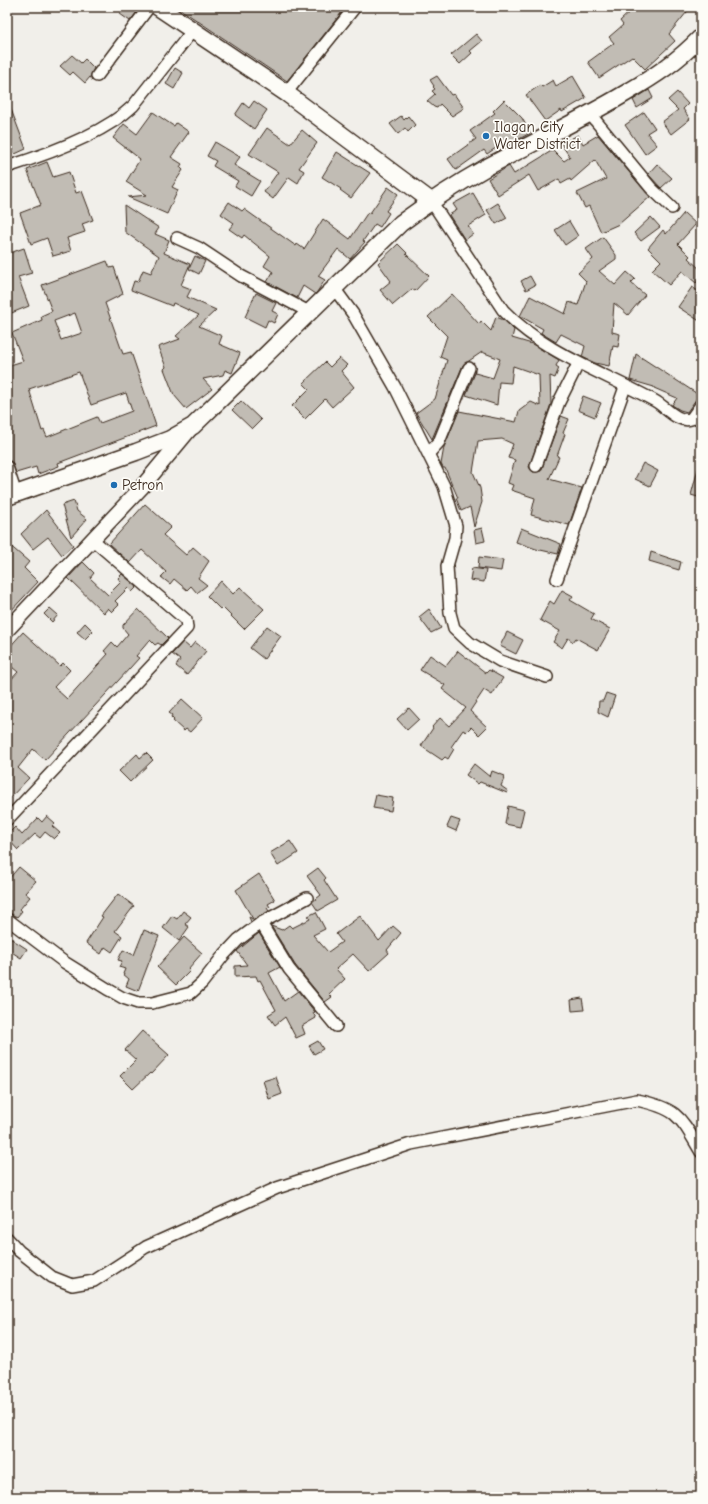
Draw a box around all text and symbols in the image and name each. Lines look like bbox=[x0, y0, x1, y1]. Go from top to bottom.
place label: Ilagan City Water District bbox=[494, 118, 581, 153]
marker: Ilagan City Water District bbox=[481, 131, 491, 141]
place label: Petron bbox=[122, 476, 164, 494]
marker: Petron bbox=[109, 480, 119, 490]

